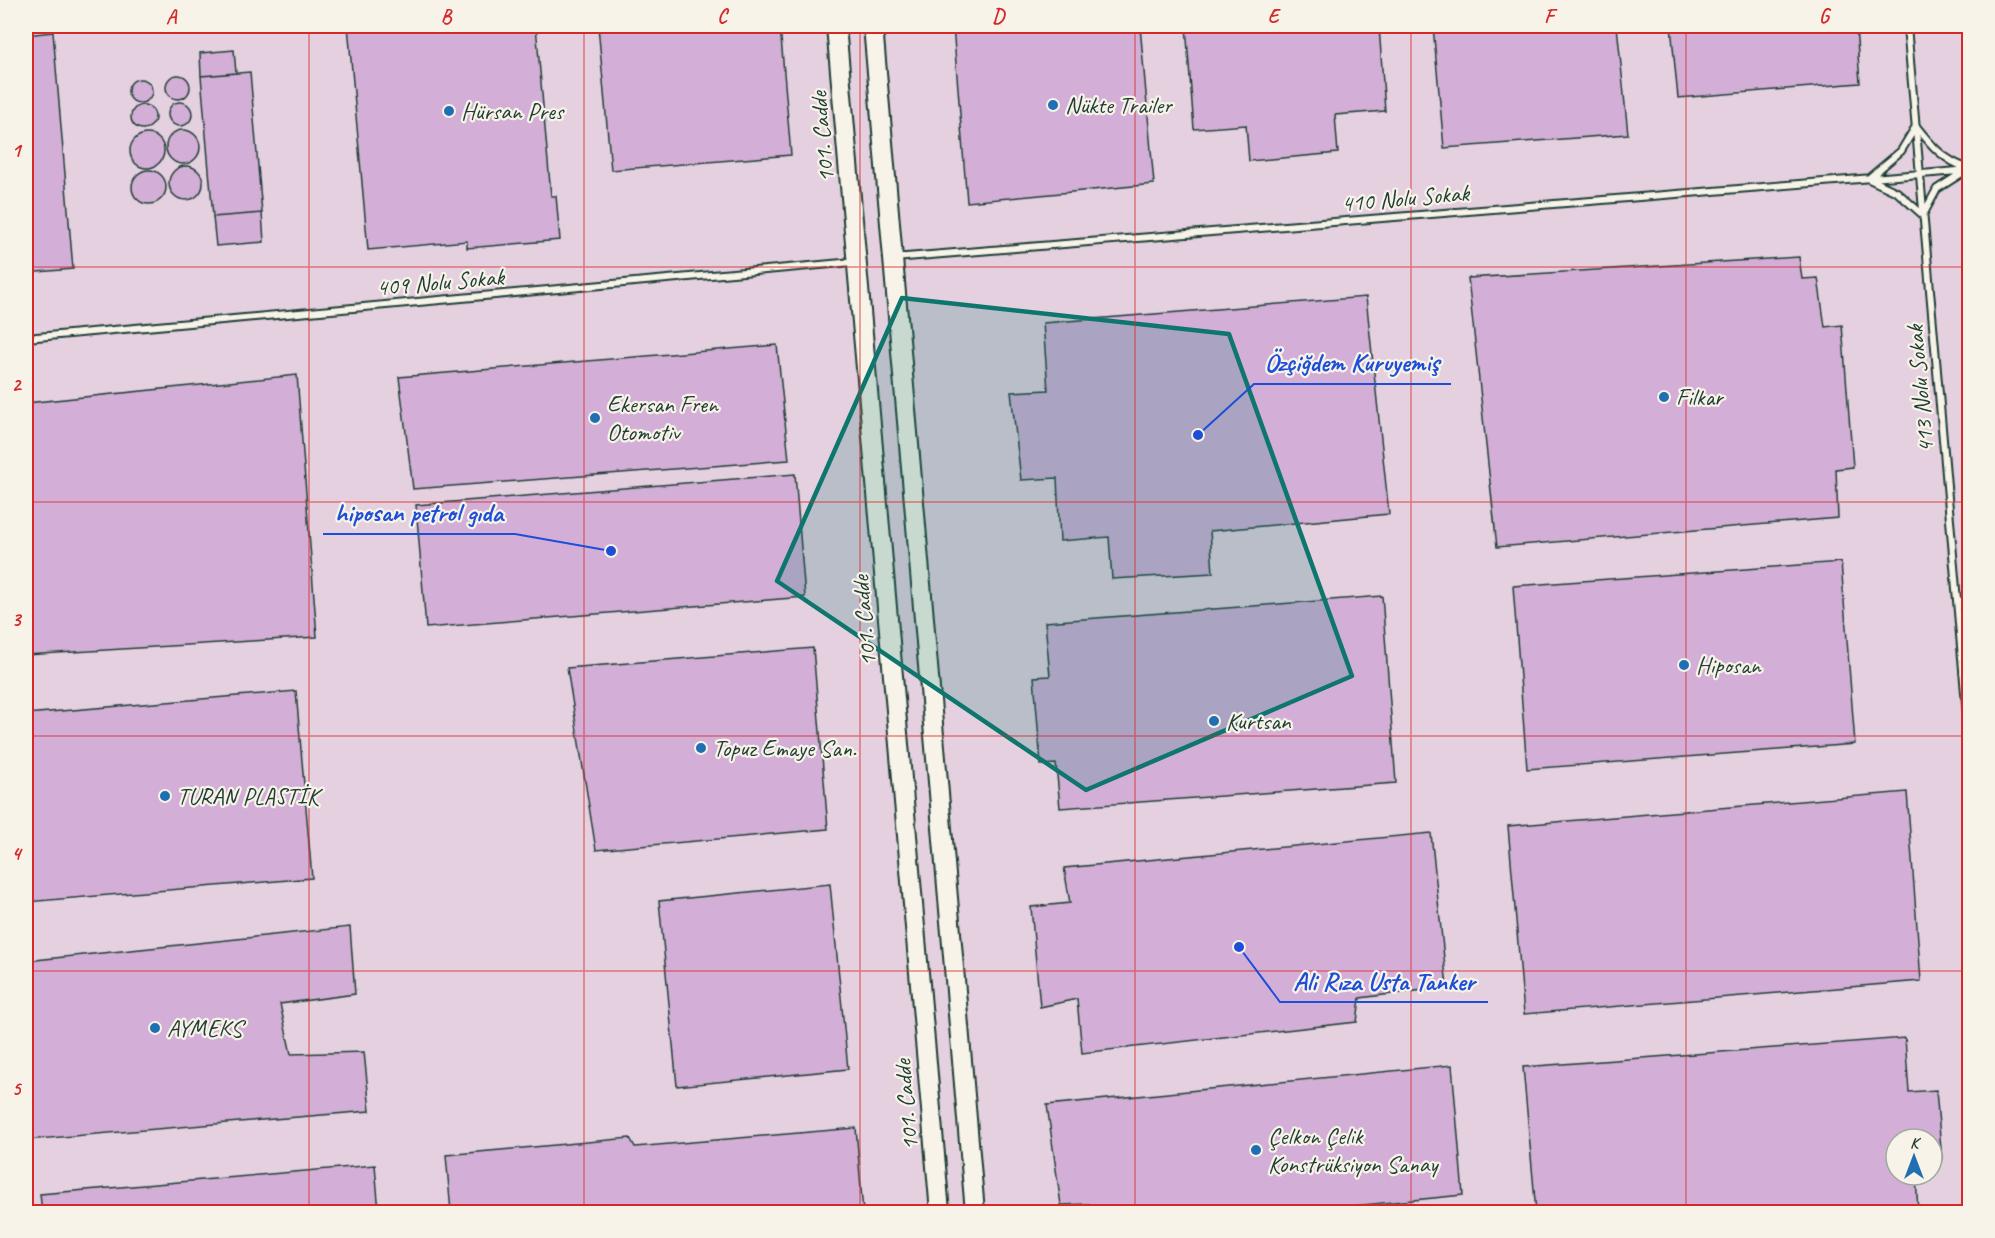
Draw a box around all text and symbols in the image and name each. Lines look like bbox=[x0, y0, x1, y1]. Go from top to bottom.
text: A bbox=[166, 4, 178, 29]
text: B bbox=[441, 4, 453, 29]
text: C bbox=[717, 4, 729, 29]
text: D bbox=[992, 4, 1006, 29]
text: E bbox=[1268, 4, 1282, 29]
text: F bbox=[1544, 4, 1558, 29]
text: G bbox=[1819, 4, 1832, 29]
street label: 101. Cadde bbox=[803, 88, 841, 184]
place label: Nükte Trailer bbox=[1065, 90, 1174, 120]
place label: Hürsan Pres bbox=[461, 96, 565, 126]
marker: Nükte Trailer bbox=[1046, 98, 1060, 112]
marker: Hürsan Pres bbox=[442, 104, 456, 118]
text: 1 bbox=[12, 138, 23, 163]
street label: 410 Nolu Sokak bbox=[1340, 177, 1472, 219]
street label: 409 Nolu Sokak bbox=[375, 261, 507, 303]
street label: 413 Nolu Sokak bbox=[1899, 322, 1941, 454]
callout: Özçiğdem Kuruyemiş bbox=[1254, 340, 1451, 384]
text: Özçiğdem Kuruyemiş bbox=[1265, 346, 1442, 379]
text: 2 bbox=[12, 372, 23, 397]
place label: Filkar bbox=[1676, 382, 1725, 412]
place label: Ekersan Fren Otomotiv bbox=[607, 389, 719, 447]
marker: Filkar bbox=[1657, 390, 1671, 404]
marker: Ekersan Fren Otomotiv bbox=[588, 411, 602, 425]
callout: hiposan petrol gıda bbox=[323, 490, 515, 534]
text: hiposan petrol gıda bbox=[335, 496, 505, 529]
street label: 101. Cadde bbox=[845, 572, 883, 668]
text: 3 bbox=[12, 607, 23, 632]
place label: Hiposan bbox=[1696, 650, 1762, 680]
marker: Hiposan bbox=[1677, 658, 1691, 672]
place label: Kurtsan bbox=[1226, 706, 1292, 736]
marker: Kurtsan bbox=[1207, 714, 1221, 728]
place label: Topuz Emaye San. bbox=[713, 733, 857, 763]
marker: Topuz Emaye San. bbox=[694, 741, 708, 755]
place label: TURAN PLASTİK bbox=[177, 781, 324, 811]
marker: TURAN PLASTİK bbox=[158, 789, 172, 803]
text: 4 bbox=[12, 841, 24, 866]
callout: Ali Rıza Usta Tanker bbox=[1280, 958, 1488, 1002]
text: Ali Rıza Usta Tanker bbox=[1293, 965, 1477, 998]
place label: AYMEKS bbox=[167, 1013, 246, 1043]
marker: AYMEKS bbox=[148, 1021, 162, 1035]
street label: 101. Cadde bbox=[887, 1056, 925, 1152]
text: 5 bbox=[12, 1076, 23, 1101]
place label: Çelkon Çelik Konstrüksiyon Sanay bbox=[1268, 1121, 1439, 1179]
north arrow bbox=[1884, 1127, 1944, 1187]
text: K bbox=[1910, 1133, 1922, 1153]
marker: Çelkon Çelik Konstrüksiyon Sanay bbox=[1249, 1143, 1263, 1157]

